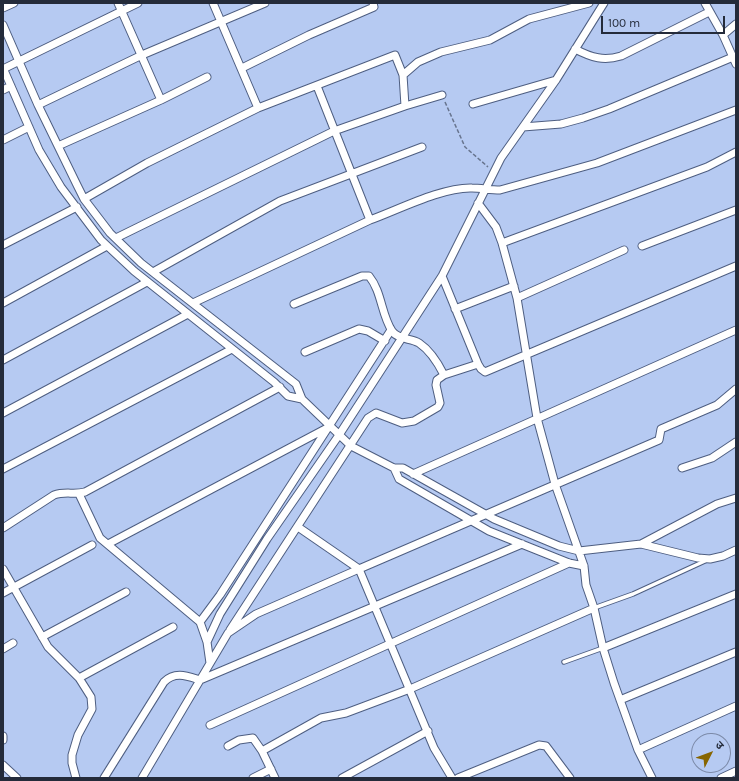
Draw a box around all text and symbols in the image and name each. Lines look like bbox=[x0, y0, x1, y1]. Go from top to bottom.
scale bar bbox=[603, 8, 727, 34]
text: 100 m bbox=[608, 16, 640, 30]
north arrow bbox=[691, 733, 731, 773]
text: उ bbox=[713, 739, 727, 752]

